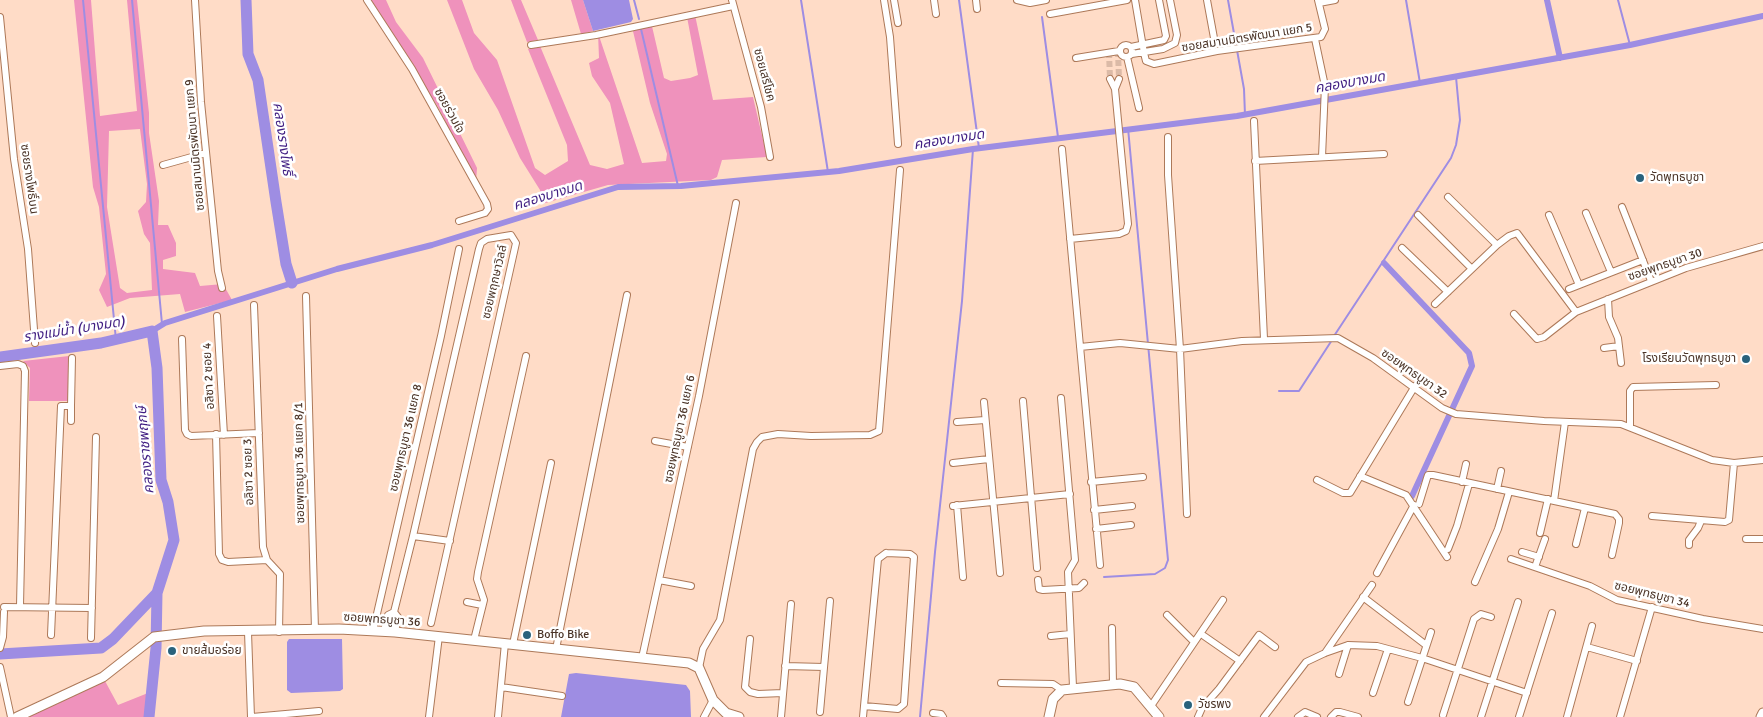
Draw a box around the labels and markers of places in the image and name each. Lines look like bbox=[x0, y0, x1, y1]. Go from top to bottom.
place label: วัดพุทธบูชา bbox=[1650, 171, 1704, 185]
marker: วัดพุทธบูชา bbox=[1634, 172, 1646, 184]
place label: โรงเรียนวัดพุทธบูชา bbox=[1642, 352, 1736, 366]
marker: โรงเรียนวัดพุทธบูชา bbox=[1740, 353, 1752, 365]
place label: Boffo Bike bbox=[537, 628, 589, 642]
marker: Boffo Bike bbox=[521, 629, 533, 641]
place label: ขายส้มอร่อย bbox=[182, 644, 242, 658]
marker: ขายส้มอร่อย bbox=[166, 645, 178, 657]
place label: วัชรพง bbox=[1198, 698, 1231, 712]
marker: วัชรพง bbox=[1182, 699, 1194, 711]

